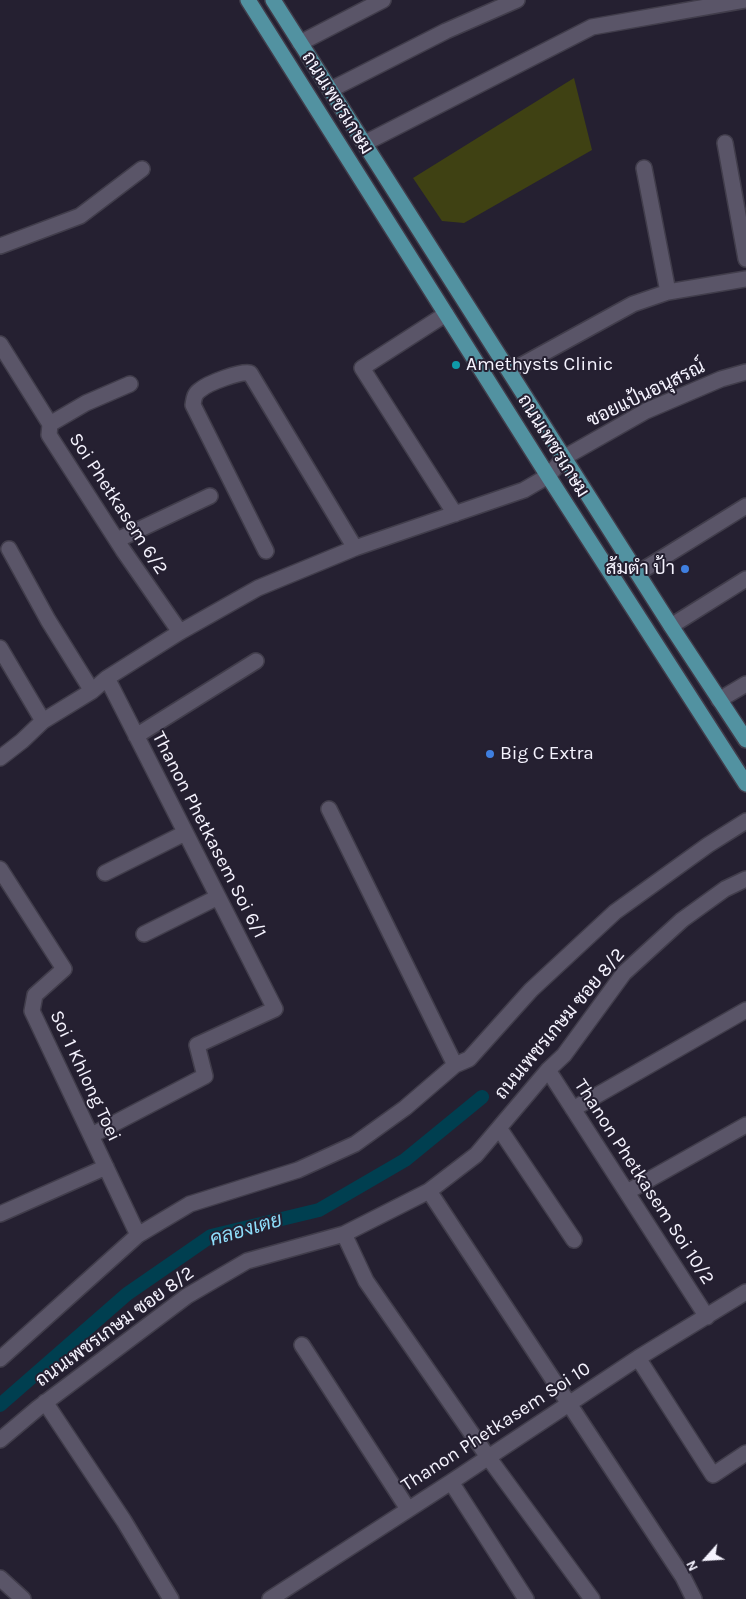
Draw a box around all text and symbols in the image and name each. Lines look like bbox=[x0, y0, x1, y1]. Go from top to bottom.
street label: ถนนเพชรเกษม bbox=[296, 47, 378, 159]
place label: Amethysts Clinic bbox=[466, 354, 613, 376]
street label: ซอยแป้นอนุสรณ์ bbox=[583, 356, 709, 432]
marker: Amethysts Clinic bbox=[450, 359, 462, 371]
street label: ถนนเพชรเกษม bbox=[512, 390, 594, 502]
street label: Soi Phetkasem 6/2 bbox=[64, 429, 172, 579]
place label: ส้มตำ ป้า bbox=[605, 558, 675, 580]
marker: ส้มตำ ป้า bbox=[679, 563, 691, 575]
street label: Thanon Phetkasem Soi 6/1 bbox=[147, 728, 271, 942]
place label: Big C Extra bbox=[500, 743, 594, 765]
marker: Big C Extra bbox=[484, 748, 496, 760]
street label: ถนนเพชรเกษม ซอย 8/2 bbox=[490, 944, 630, 1104]
street label: Soi 1 Khlong Toei bbox=[45, 1007, 125, 1145]
street label: Thanon Phetkasem Soi 10/2 bbox=[569, 1075, 719, 1289]
water label: คลองเตย bbox=[207, 1208, 285, 1252]
street label: ถนนเพชรเกษม ซอย 8/2 bbox=[31, 1262, 199, 1392]
street label: Thanon Phetkasem Soi 10 bbox=[397, 1357, 595, 1497]
north arrow bbox=[681, 1534, 731, 1584]
text: N bbox=[682, 1558, 702, 1574]

